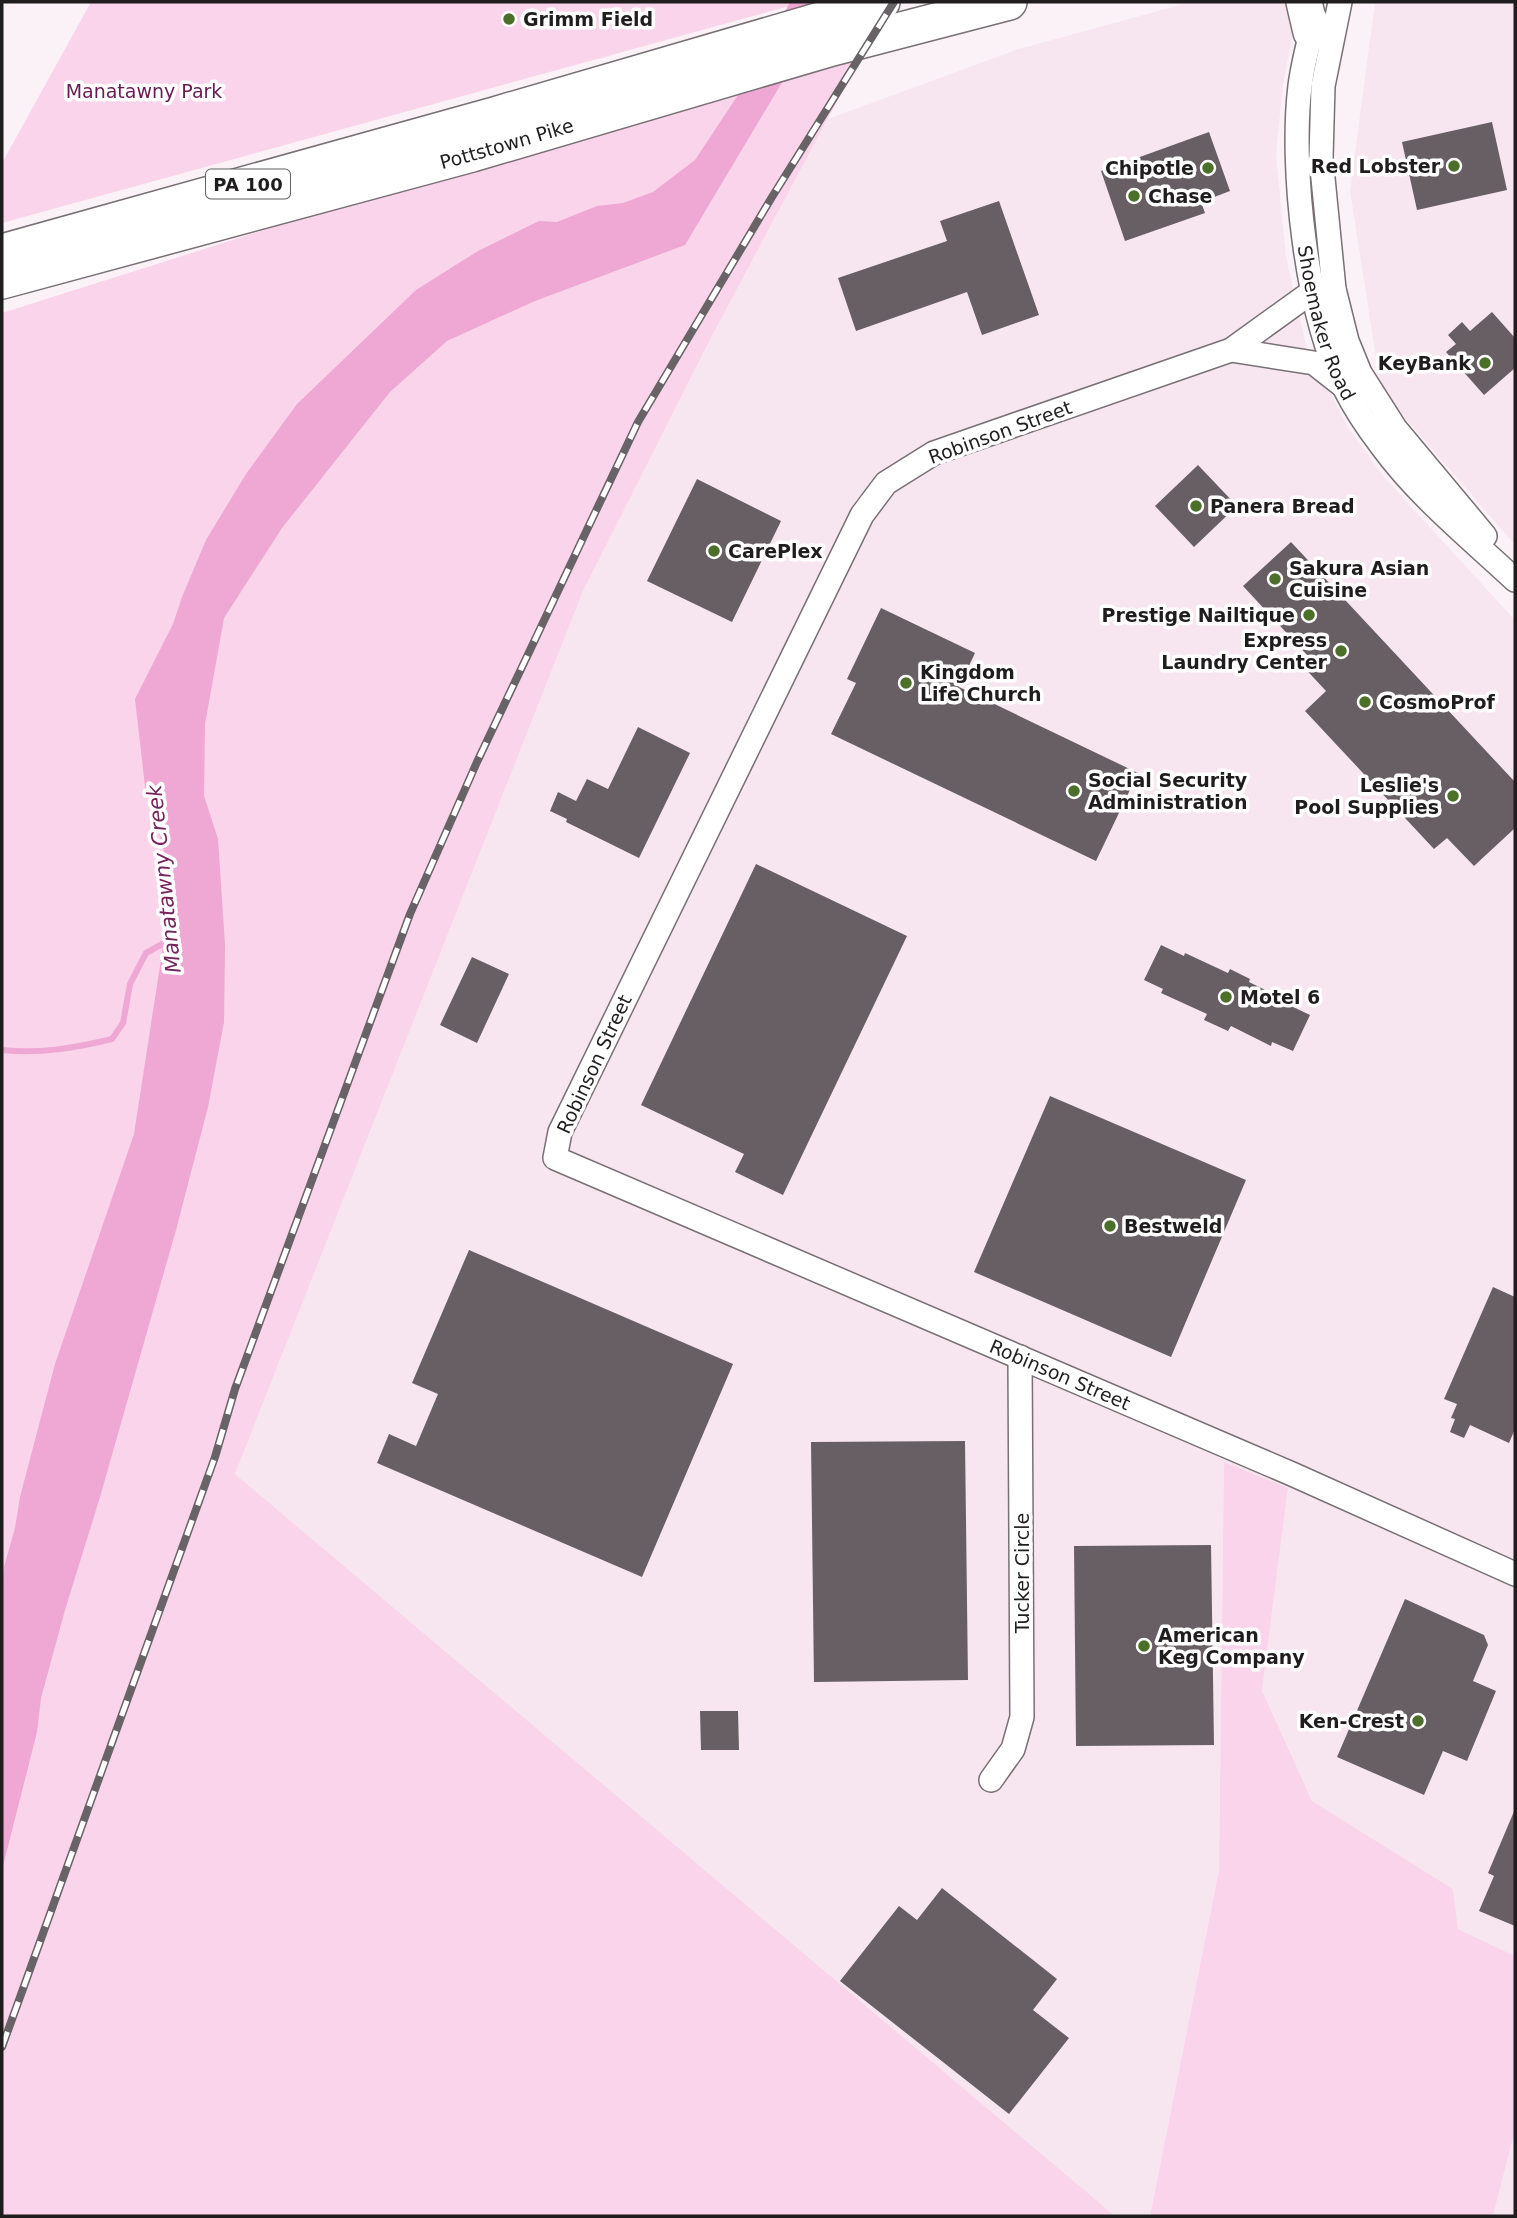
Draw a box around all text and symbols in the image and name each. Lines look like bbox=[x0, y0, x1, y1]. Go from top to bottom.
place label: Grimm Field bbox=[523, 8, 653, 30]
marker: Grimm Field bbox=[501, 11, 517, 27]
park label: Manatawny Park bbox=[66, 80, 222, 102]
street label: Pottstown Pike bbox=[437, 114, 576, 173]
place label: Red Lobster bbox=[1311, 155, 1441, 177]
place label: Chipotle bbox=[1105, 157, 1194, 179]
marker: Red Lobster bbox=[1446, 158, 1462, 174]
marker: Chipotle bbox=[1200, 160, 1216, 176]
road number: PA 100 bbox=[206, 169, 290, 198]
place label: Chase bbox=[1148, 185, 1213, 207]
marker: Chase bbox=[1126, 188, 1142, 204]
street label: Shoemaker Road bbox=[1294, 244, 1360, 404]
place label: KeyBank bbox=[1378, 352, 1471, 374]
marker: KeyBank bbox=[1477, 355, 1493, 371]
street label: Robinson Street bbox=[925, 396, 1075, 468]
place label: Panera Bread bbox=[1210, 495, 1355, 517]
marker: Panera Bread bbox=[1188, 498, 1204, 514]
place label: CarePlex bbox=[728, 540, 823, 562]
marker: CarePlex bbox=[706, 543, 722, 559]
place label: Sakura Asian Cuisine bbox=[1289, 557, 1429, 601]
marker: Sakura Asian Cuisine bbox=[1267, 571, 1283, 587]
place label: Prestige Nailtique bbox=[1101, 604, 1295, 626]
marker: Prestige Nailtique bbox=[1301, 607, 1317, 623]
place label: Express Laundry Center bbox=[1161, 629, 1328, 673]
marker: Express Laundry Center bbox=[1333, 643, 1349, 659]
place label: Kingdom Life Church bbox=[920, 661, 1042, 705]
marker: Kingdom Life Church bbox=[898, 675, 914, 691]
place label: CosmoProf bbox=[1379, 691, 1496, 713]
marker: CosmoProf bbox=[1357, 694, 1373, 710]
place label: Social Security Administration bbox=[1088, 769, 1248, 813]
place label: Leslie's Pool Supplies bbox=[1294, 774, 1439, 818]
water label: Manatawny Creek bbox=[142, 783, 186, 974]
marker: Social Security Administration bbox=[1066, 783, 1082, 799]
marker: Leslie's Pool Supplies bbox=[1445, 788, 1461, 804]
place label: Motel 6 bbox=[1240, 986, 1320, 1008]
marker: Motel 6 bbox=[1218, 989, 1234, 1005]
street label: Robinson Street bbox=[552, 991, 636, 1137]
place label: Bestweld bbox=[1124, 1215, 1222, 1237]
marker: Bestweld bbox=[1102, 1218, 1118, 1234]
street label: Robinson Street bbox=[986, 1335, 1134, 1414]
street label: Tucker Circle bbox=[1011, 1513, 1033, 1634]
place label: American Keg Company bbox=[1158, 1624, 1305, 1668]
marker: American Keg Company bbox=[1136, 1638, 1152, 1654]
place label: Ken-Crest bbox=[1299, 1710, 1404, 1732]
marker: Ken-Crest bbox=[1410, 1713, 1426, 1729]

